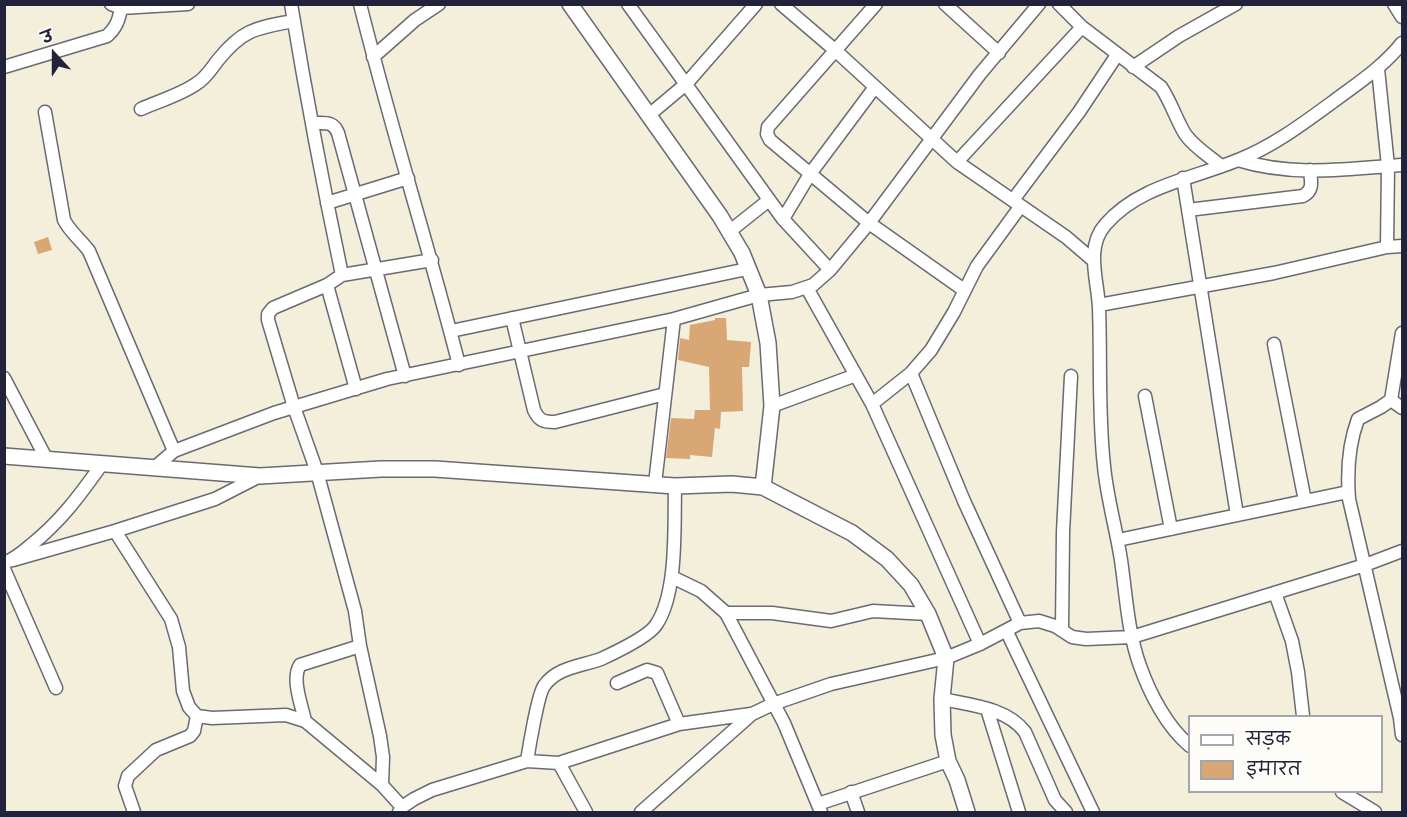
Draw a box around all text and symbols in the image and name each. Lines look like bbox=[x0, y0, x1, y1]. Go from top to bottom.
north arrow bbox=[24, 24, 84, 84]
text: उ bbox=[39, 25, 56, 49]
legend bbox=[1188, 715, 1383, 793]
text: सड़क bbox=[1246, 727, 1290, 752]
text: इमारत bbox=[1246, 757, 1301, 782]

